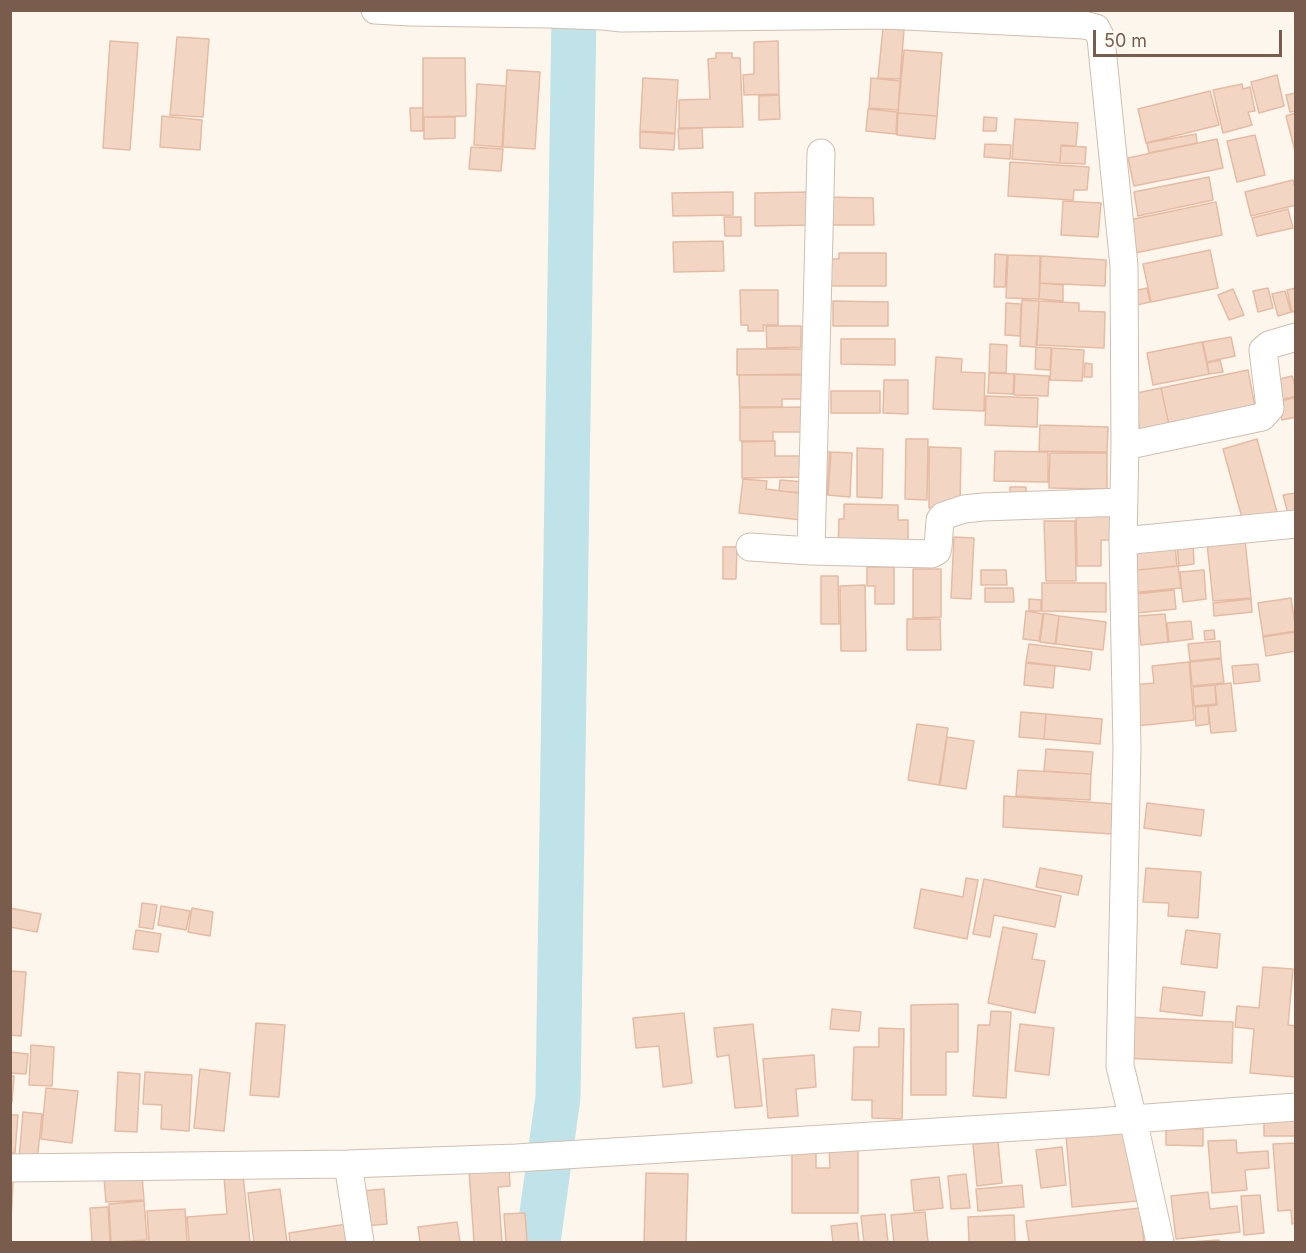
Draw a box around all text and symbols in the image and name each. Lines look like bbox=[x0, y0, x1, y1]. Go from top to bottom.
scale bar bbox=[1096, 18, 1285, 56]
text: 50 m bbox=[1104, 30, 1147, 51]

